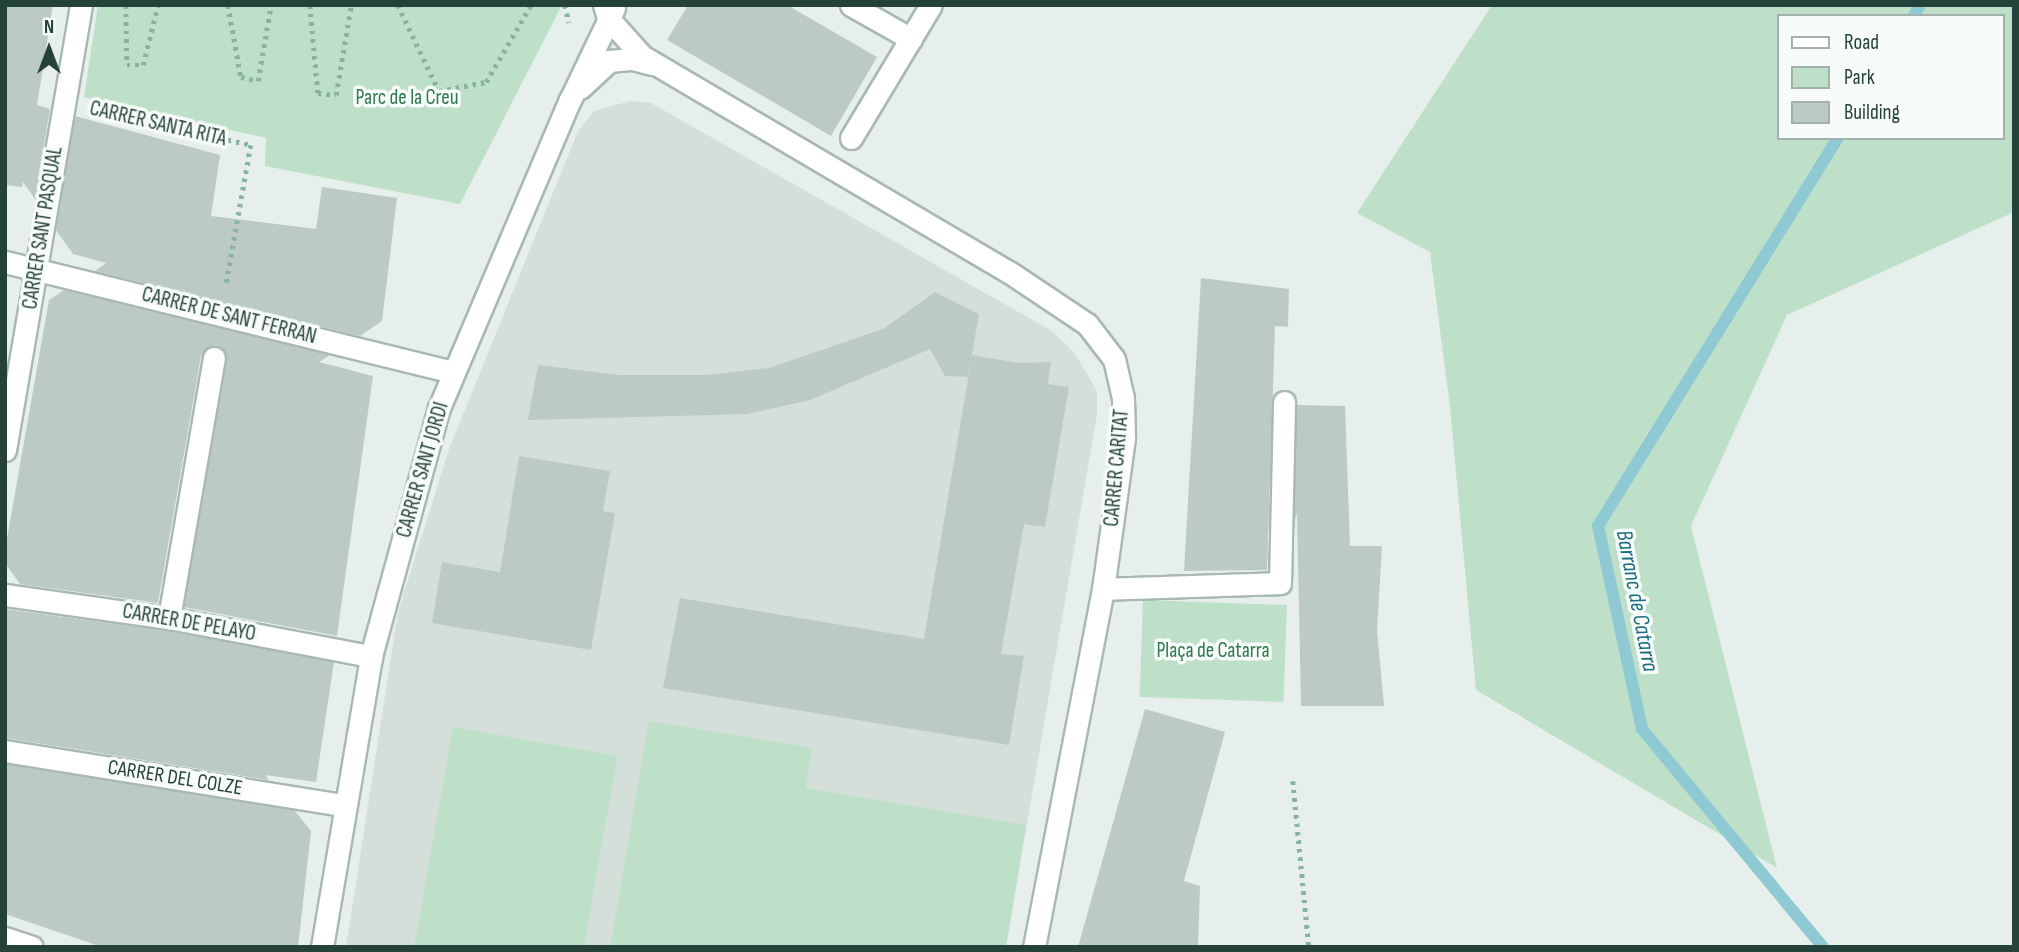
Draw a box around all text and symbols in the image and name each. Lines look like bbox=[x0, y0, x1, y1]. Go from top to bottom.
north arrow bbox=[14, 14, 84, 84]
legend bbox=[1778, 14, 2005, 140]
text: N bbox=[44, 16, 54, 39]
text: Road bbox=[1844, 30, 1879, 55]
text: Park bbox=[1844, 65, 1875, 90]
park label: Parc de la Creu bbox=[356, 85, 458, 111]
street label: CARRER SANTA RITA bbox=[87, 96, 229, 152]
text: Building bbox=[1844, 100, 1900, 125]
street label: CARRER SANT PASQUAL bbox=[18, 145, 68, 311]
street label: CARRER DE SANT FERRAN bbox=[139, 282, 319, 350]
street label: CARRER SANT JORDI bbox=[392, 399, 454, 541]
street label: CARRER CARITAT bbox=[1099, 408, 1135, 528]
water label: Barranc de Catarra bbox=[1610, 528, 1664, 674]
street label: CARRER DE PELAYO bbox=[120, 599, 258, 647]
park label: Plaça de Catarra bbox=[1156, 638, 1270, 664]
street label: CARRER DEL COLZE bbox=[106, 755, 244, 801]

